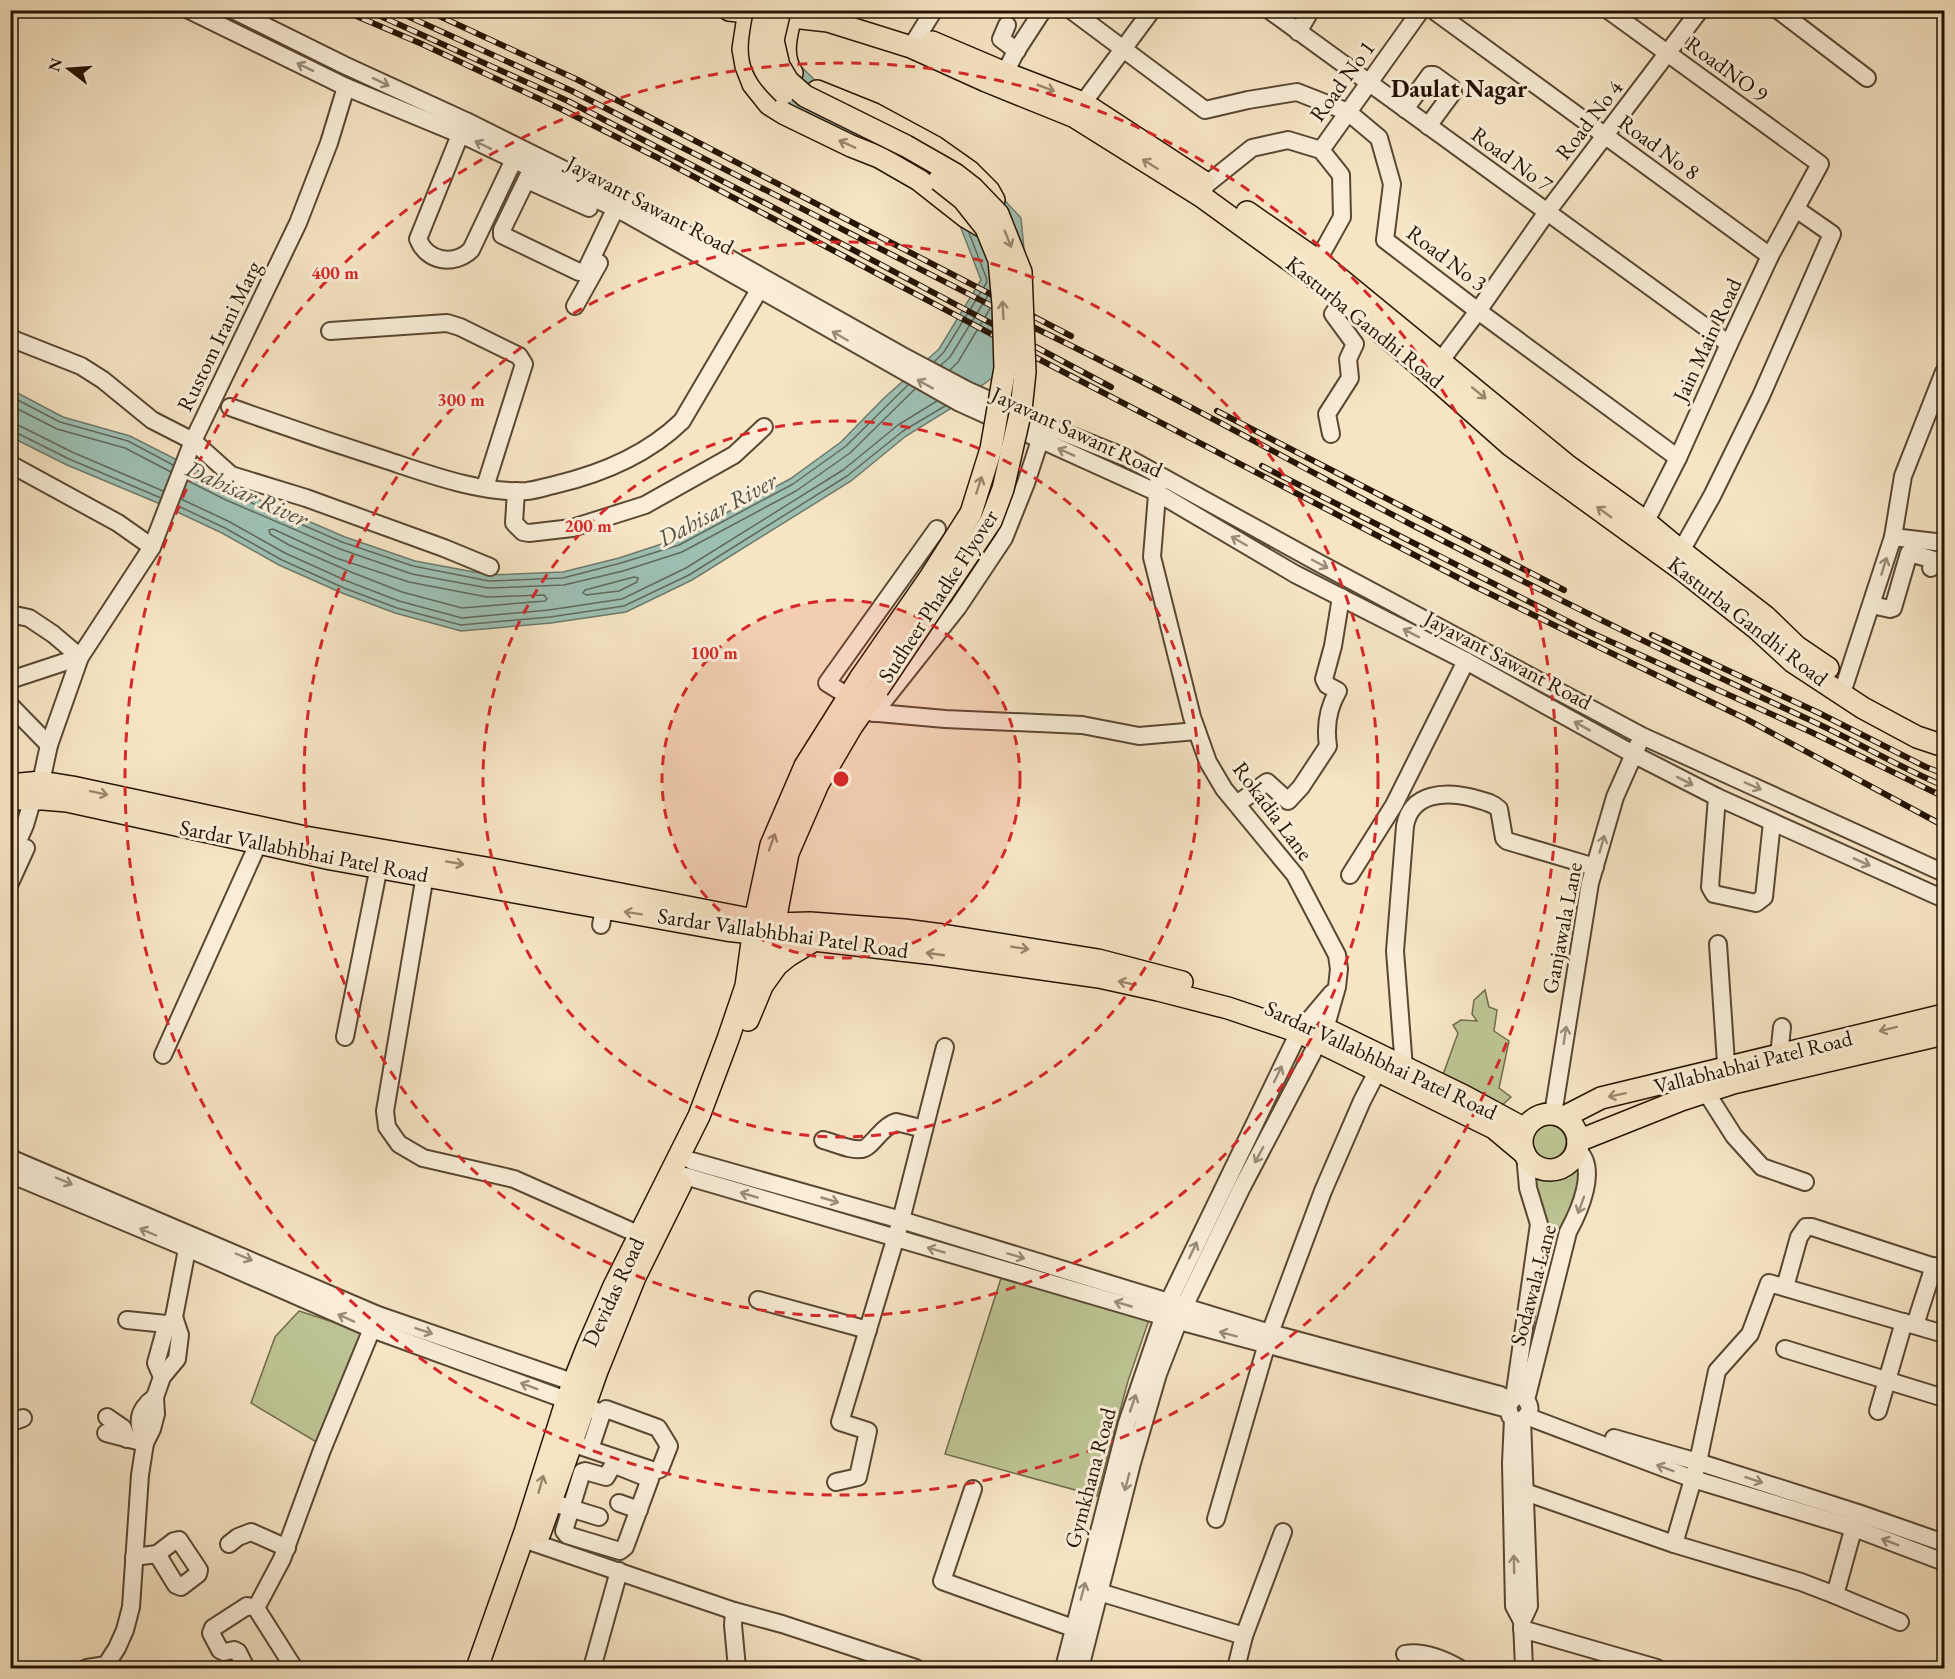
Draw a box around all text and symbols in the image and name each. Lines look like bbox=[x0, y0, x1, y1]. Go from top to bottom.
street label: RoadNO 9 bbox=[1680, 29, 1774, 109]
street label: Road No 1 bbox=[1303, 35, 1381, 127]
north arrow bbox=[39, 39, 99, 99]
text: N bbox=[43, 55, 67, 74]
one-way arrow bbox=[296, 60, 314, 72]
district label: Daulat Nagar bbox=[1391, 73, 1527, 105]
street label: Road No 4 bbox=[1549, 74, 1630, 166]
one-way arrow bbox=[371, 76, 389, 88]
one-way arrow bbox=[1037, 84, 1055, 95]
street label: Road No 8 bbox=[1613, 108, 1705, 186]
street label: Road No 7 bbox=[1466, 120, 1559, 199]
one-way arrow bbox=[839, 138, 857, 149]
one-way arrow bbox=[475, 139, 493, 151]
street label: Jayavant Sawant Road bbox=[559, 148, 740, 262]
one-way arrow bbox=[1141, 158, 1158, 171]
street label: Road No 3 bbox=[1401, 218, 1493, 298]
one-way arrow bbox=[1003, 230, 1014, 248]
street label: Kasturba Gandhi Road bbox=[1280, 249, 1451, 395]
street label: Rustom Irani Marg bbox=[170, 256, 268, 416]
text: 400 m bbox=[311, 261, 359, 284]
street label: Jain Main Road bbox=[1665, 273, 1749, 408]
one-way arrow bbox=[998, 300, 1009, 320]
one-way arrow bbox=[832, 330, 849, 342]
one-way arrow bbox=[917, 378, 934, 390]
street label: Jayavant Sawant Road bbox=[985, 379, 1168, 485]
one-way arrow bbox=[1471, 386, 1487, 399]
text: 300 m bbox=[437, 388, 485, 411]
one-way arrow bbox=[1057, 446, 1075, 457]
water label: Dahisar River bbox=[180, 452, 315, 534]
water label: Dahisar River bbox=[651, 464, 784, 554]
one-way arrow bbox=[975, 476, 986, 495]
street label: Sudheer Phadke Flyover bbox=[871, 503, 1005, 688]
one-way arrow bbox=[1596, 506, 1612, 518]
text: 200 m bbox=[564, 514, 612, 537]
one-way arrow bbox=[1231, 534, 1248, 546]
street label: Kasturba Gandhi Road bbox=[1662, 549, 1835, 693]
one-way arrow bbox=[1879, 557, 1890, 576]
one-way arrow bbox=[1311, 558, 1328, 570]
street label: Jayavant Sawant Road bbox=[1417, 603, 1598, 717]
one-way arrow bbox=[1402, 627, 1420, 638]
text: 100 m bbox=[690, 641, 738, 664]
one-way arrow bbox=[1574, 720, 1591, 732]
street label: Rokadia Lane bbox=[1226, 756, 1320, 867]
centre of rings bbox=[831, 769, 851, 789]
one-way arrow bbox=[1676, 776, 1694, 787]
one-way arrow bbox=[1743, 781, 1761, 793]
one-way arrow bbox=[89, 788, 108, 799]
street label: Sardar Vallabhbhai Patel Road bbox=[177, 813, 432, 890]
one-way arrow bbox=[768, 833, 779, 852]
one-way arrow bbox=[1597, 835, 1608, 854]
one-way arrow bbox=[1853, 857, 1871, 869]
one-way arrow bbox=[445, 858, 464, 869]
street label: Ganjawala Lane bbox=[1535, 859, 1589, 996]
street label: Sardar Vallabhbhai Patel Road bbox=[656, 901, 911, 965]
one-way arrow bbox=[624, 907, 644, 918]
one-way arrow bbox=[1010, 943, 1029, 954]
one-way arrow bbox=[925, 948, 945, 959]
one-way arrow bbox=[1118, 977, 1137, 989]
street label: Sardar Vallabhbhai Patel Road bbox=[1260, 993, 1503, 1127]
street label: Vallabhabhai Patel Road bbox=[1651, 1023, 1856, 1101]
one-way arrow bbox=[1878, 1024, 1897, 1036]
one-way arrow bbox=[1560, 1026, 1571, 1045]
one-way arrow bbox=[1272, 1066, 1284, 1084]
one-way arrow bbox=[1607, 1090, 1627, 1101]
one-way arrow bbox=[1253, 1146, 1265, 1163]
one-way arrow bbox=[55, 1175, 73, 1187]
one-way arrow bbox=[739, 1189, 758, 1200]
one-way arrow bbox=[820, 1195, 839, 1206]
one-way arrow bbox=[1575, 1195, 1586, 1214]
street label: Sodawala Lane bbox=[1503, 1221, 1563, 1349]
one-way arrow bbox=[139, 1226, 158, 1237]
street label: Devidas Road bbox=[575, 1232, 651, 1351]
one-way arrow bbox=[1187, 1241, 1199, 1259]
one-way arrow bbox=[927, 1244, 946, 1255]
one-way arrow bbox=[1006, 1251, 1025, 1262]
one-way arrow bbox=[234, 1252, 252, 1263]
one-way arrow bbox=[1114, 1298, 1133, 1309]
one-way arrow bbox=[338, 1311, 356, 1323]
one-way arrow bbox=[414, 1327, 433, 1338]
one-way arrow bbox=[1219, 1328, 1238, 1339]
one-way arrow bbox=[520, 1379, 539, 1390]
one-way arrow bbox=[1129, 1394, 1140, 1413]
street label: Gymkhana Road bbox=[1057, 1404, 1123, 1551]
one-way arrow bbox=[1656, 1461, 1675, 1472]
one-way arrow bbox=[1120, 1472, 1132, 1491]
one-way arrow bbox=[536, 1475, 547, 1494]
one-way arrow bbox=[1744, 1475, 1763, 1486]
one-way arrow bbox=[1881, 1536, 1899, 1547]
one-way arrow bbox=[1508, 1555, 1519, 1575]
one-way arrow bbox=[1077, 1582, 1089, 1601]

